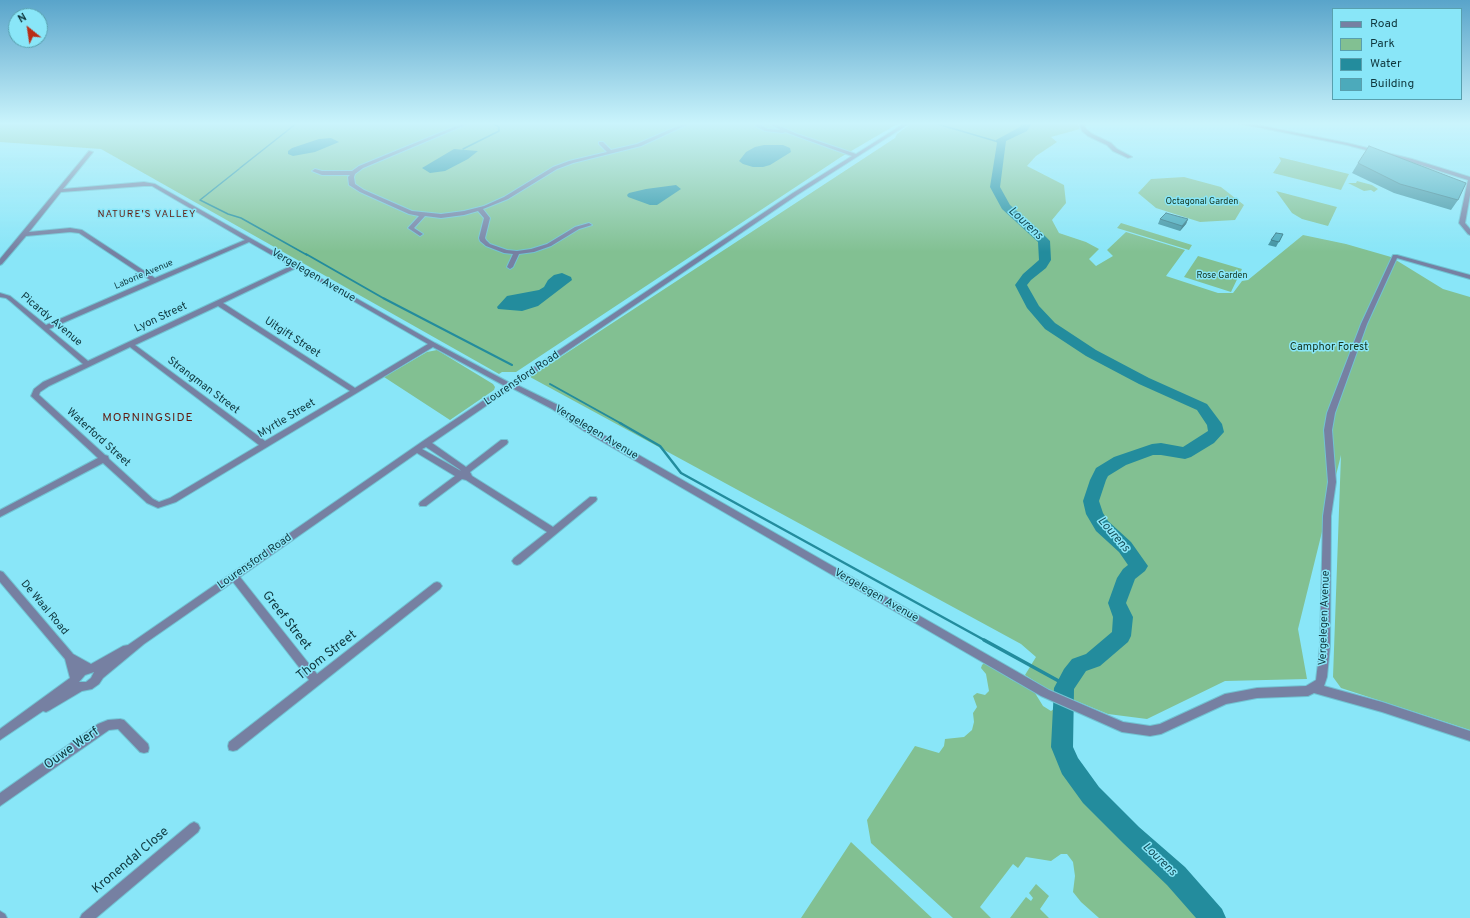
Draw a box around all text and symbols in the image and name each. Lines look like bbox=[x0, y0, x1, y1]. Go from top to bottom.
north arrow bbox=[8, 8, 48, 48]
legend bbox=[1332, 8, 1462, 100]
text: N bbox=[16, 10, 29, 27]
text: Road bbox=[1370, 16, 1398, 32]
text: Park bbox=[1370, 36, 1395, 52]
text: Water bbox=[1370, 56, 1402, 72]
text: Building bbox=[1370, 76, 1414, 92]
park label: Octagonal Garden bbox=[1166, 197, 1238, 207]
water label: Lourens bbox=[1005, 204, 1045, 244]
district label: NATURE'S VALLEY bbox=[98, 209, 196, 221]
street label: Vergelegen Avenue bbox=[269, 247, 357, 305]
street label: Laborie Avenue bbox=[113, 258, 175, 292]
park label: Rose Garden bbox=[1196, 271, 1248, 281]
street label: Picardy Avenue bbox=[17, 290, 85, 350]
street label: Lyon Street bbox=[133, 300, 189, 336]
street label: Uitgift Street bbox=[261, 315, 323, 361]
park label: Camphor Forest bbox=[1290, 341, 1368, 355]
street label: Lourensford Road bbox=[482, 349, 562, 409]
street label: Strangman Street bbox=[164, 354, 242, 418]
street label: Myrtle Street bbox=[256, 397, 318, 441]
street label: Vergelegen Avenue bbox=[552, 403, 640, 463]
street label: Waterford Street bbox=[63, 406, 133, 470]
district label: MORNINGSIDE bbox=[102, 412, 194, 426]
water label: Lourens bbox=[1094, 514, 1132, 556]
street label: Lourensford Road bbox=[215, 531, 295, 593]
street label: Vergelegen Avenue bbox=[832, 567, 920, 625]
street label: Vergelegen Avenue bbox=[1317, 570, 1333, 666]
street label: De Waal Road bbox=[17, 578, 71, 638]
street label: Greef Street bbox=[258, 588, 314, 654]
street label: Thom Street bbox=[294, 628, 360, 684]
street label: Ouwe Werf bbox=[42, 724, 102, 774]
street label: Kronendal Close bbox=[90, 824, 172, 898]
water label: Lourens bbox=[1139, 840, 1179, 880]

